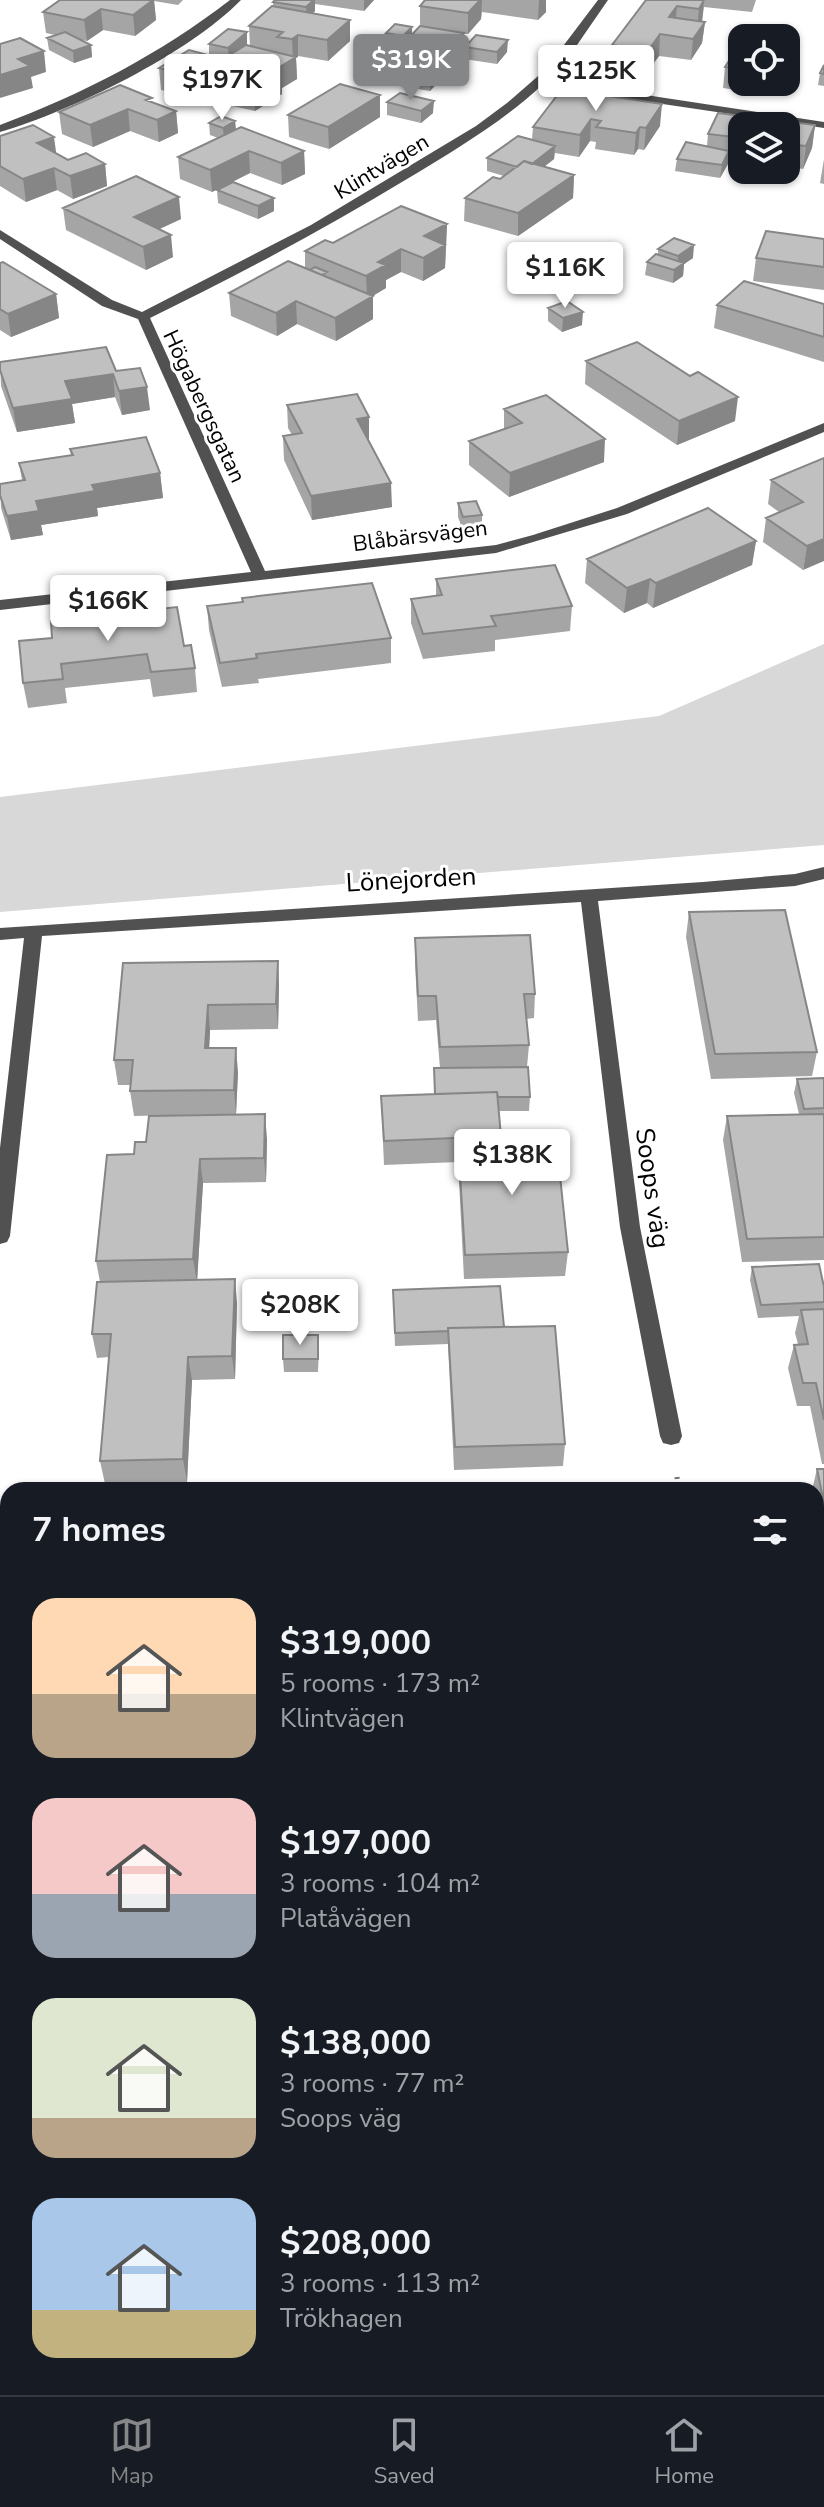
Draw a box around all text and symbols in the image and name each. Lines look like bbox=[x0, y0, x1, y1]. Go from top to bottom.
map controls bbox=[728, 24, 800, 184]
button: locate bbox=[728, 24, 800, 96]
pin: $319K bbox=[355, 34, 467, 102]
text: $319K bbox=[371, 42, 451, 77]
pin: $125K bbox=[540, 45, 652, 113]
text: $125K bbox=[556, 53, 636, 88]
pin: $197K bbox=[166, 54, 278, 122]
text: $197K bbox=[182, 62, 262, 97]
button: layers bbox=[728, 112, 800, 184]
street label: Klintvägen bbox=[329, 127, 434, 207]
pin: $116K bbox=[509, 242, 621, 310]
text: $116K bbox=[525, 250, 605, 285]
street label: Högabergsgatan bbox=[155, 325, 253, 488]
street label: Blåbärsvägen bbox=[351, 513, 489, 559]
pin: $166K bbox=[52, 575, 164, 643]
text: $166K bbox=[68, 583, 148, 618]
street label: Lönejorden bbox=[345, 859, 477, 900]
street label: Soops väg bbox=[627, 1126, 678, 1251]
pin: $138K bbox=[456, 1129, 568, 1197]
text: $138K bbox=[472, 1137, 552, 1172]
pin: $208K bbox=[244, 1279, 356, 1347]
text: $208K bbox=[260, 1287, 340, 1322]
text: 7 homes bbox=[32, 1507, 166, 1553]
icon: filters bbox=[748, 1508, 792, 1552]
text: $319,000 bbox=[280, 1620, 431, 1666]
icon: home bbox=[96, 1630, 192, 1726]
text: 5 rooms · 173 m² bbox=[280, 1666, 480, 1701]
text: Klintvägen bbox=[280, 1701, 405, 1736]
text: $197,000 bbox=[280, 1820, 431, 1866]
icon: home bbox=[96, 1830, 192, 1926]
text: 3 rooms · 104 m² bbox=[280, 1866, 480, 1901]
text: Platåvägen bbox=[280, 1901, 411, 1936]
text: $138,000 bbox=[280, 2020, 431, 2066]
icon: home bbox=[96, 2030, 192, 2126]
text: 3 rooms · 77 m² bbox=[280, 2066, 464, 2101]
text: Soops väg bbox=[280, 2101, 401, 2136]
text: $208,000 bbox=[280, 2220, 431, 2266]
icon: home bbox=[96, 2230, 192, 2326]
text: 3 rooms · 113 m² bbox=[280, 2266, 480, 2301]
text: Trökhagen bbox=[280, 2301, 403, 2336]
tab: Map bbox=[110, 2413, 154, 2491]
tab: Saved bbox=[374, 2413, 435, 2491]
tab: Home bbox=[655, 2413, 714, 2491]

